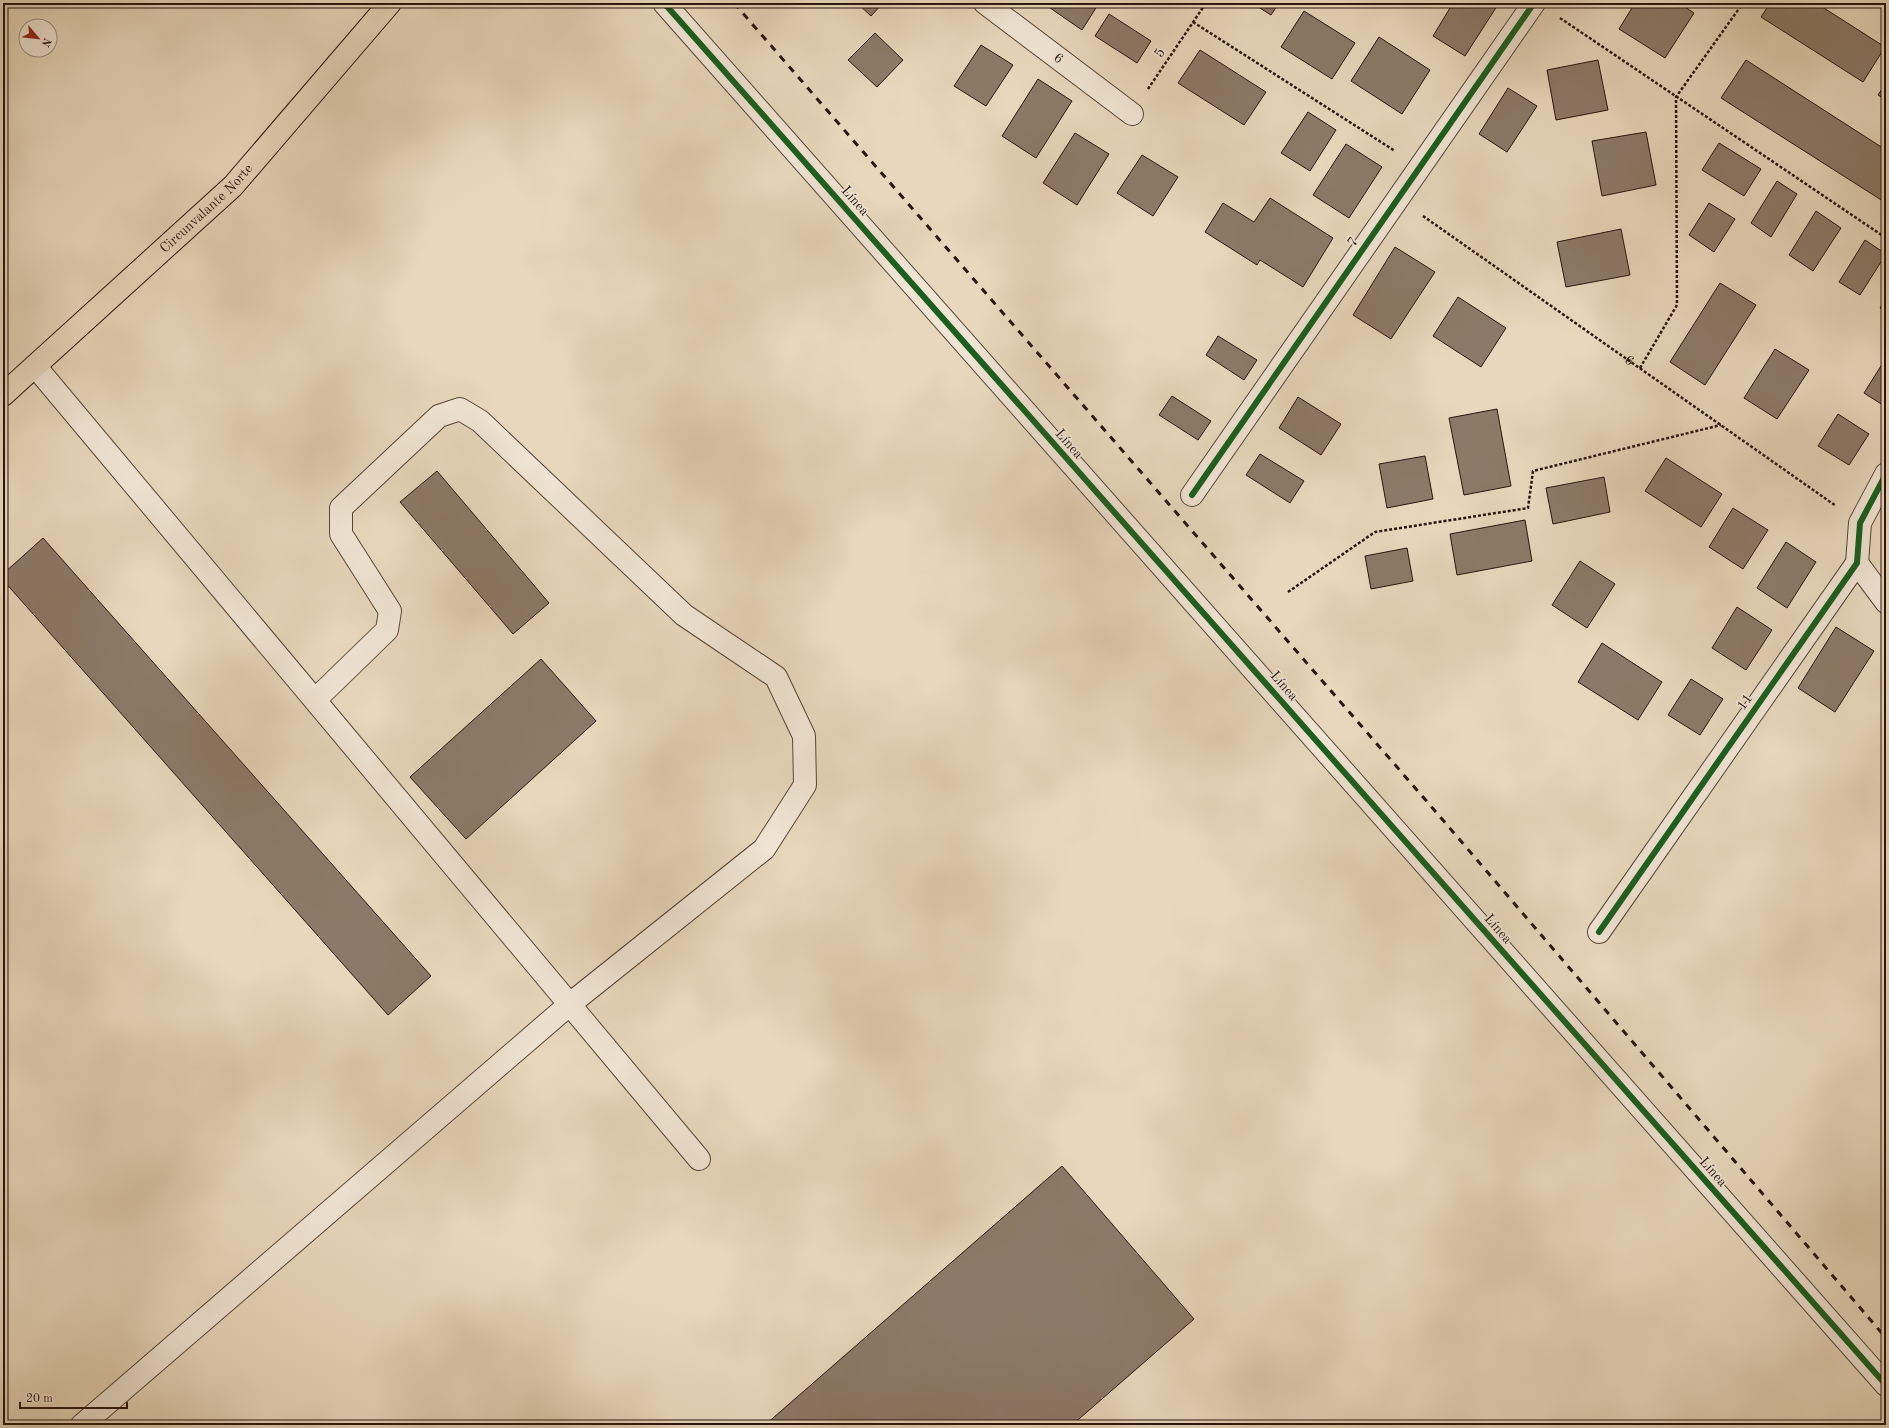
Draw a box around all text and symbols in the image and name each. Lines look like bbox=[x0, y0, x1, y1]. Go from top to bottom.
north arrow bbox=[18, 18, 58, 58]
text: N bbox=[38, 36, 52, 49]
street label: 5 bbox=[1152, 46, 1168, 60]
street label: 6 bbox=[1051, 50, 1066, 66]
street label: Circunvalante Norte bbox=[157, 161, 256, 256]
street label: Línea bbox=[839, 184, 872, 219]
street label: 7 bbox=[1345, 235, 1361, 249]
street label: 6 bbox=[1622, 353, 1637, 369]
street label: Línea bbox=[1053, 427, 1086, 462]
street label: Línea bbox=[1268, 669, 1301, 704]
street label: 11 bbox=[1735, 691, 1755, 713]
street label: Línea bbox=[1482, 912, 1515, 947]
street label: Línea bbox=[1697, 1155, 1730, 1190]
scale bar bbox=[20, 1384, 127, 1410]
text: 20 m bbox=[26, 1393, 53, 1405]

